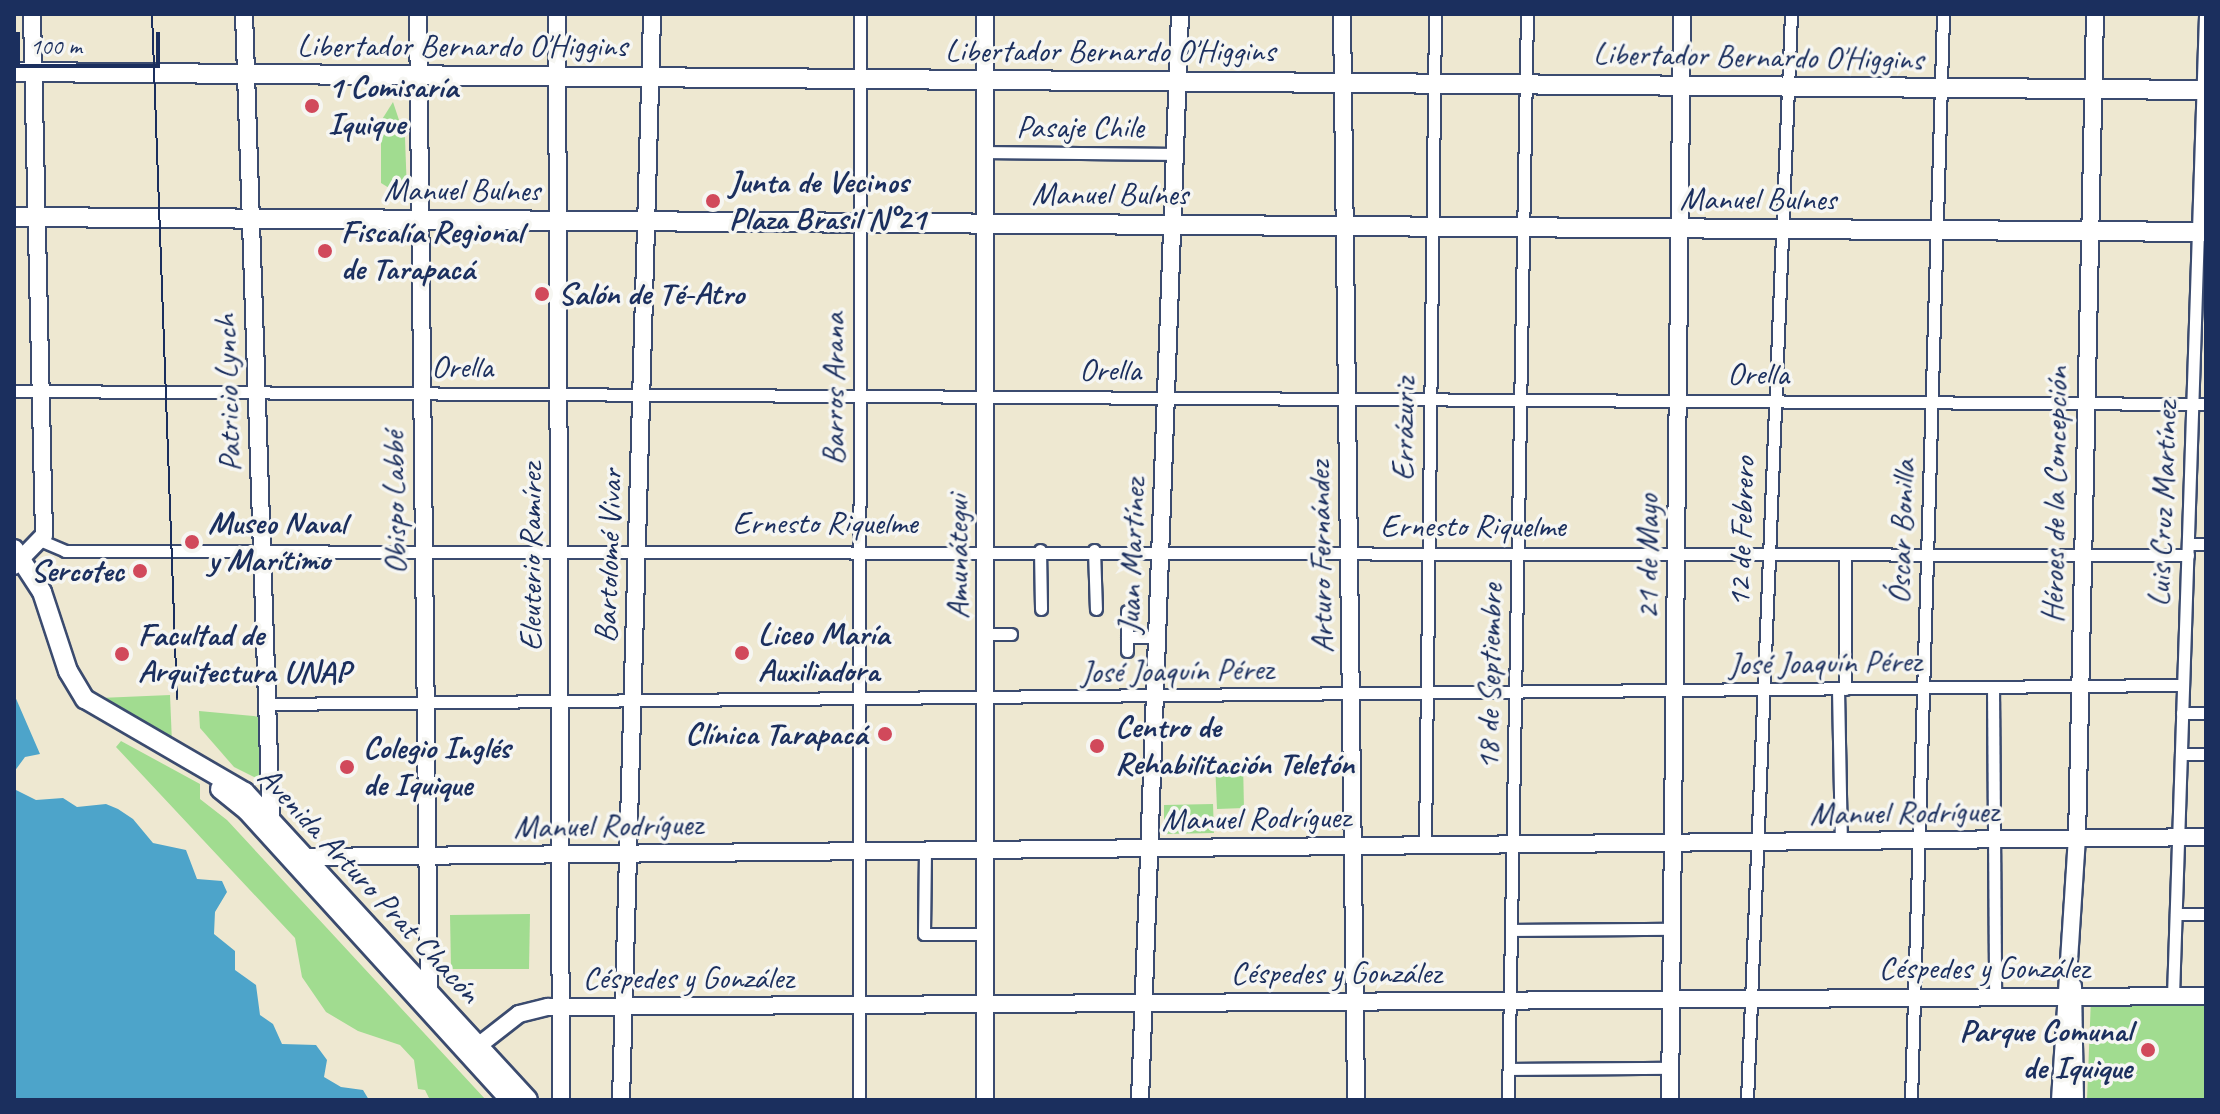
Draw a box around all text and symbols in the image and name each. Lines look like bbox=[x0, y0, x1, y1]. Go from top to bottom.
scale bar bbox=[20, 16, 164, 66]
street label: Libertador Bernardo O'Higgins bbox=[297, 27, 627, 65]
text: 100 m bbox=[30, 31, 82, 61]
street label: Libertador Bernardo O'Higgins bbox=[945, 32, 1275, 70]
street label: Libertador Bernardo O'Higgins bbox=[1593, 35, 1923, 79]
place label: 1 Comisaría Iquique bbox=[328, 69, 458, 144]
marker: 1 Comisaría Iquique bbox=[303, 97, 321, 115]
street label: Pasaje Chile bbox=[1016, 108, 1144, 146]
place label: Junta de Vecinos Plaza Brasil N°21 bbox=[729, 164, 926, 239]
street label: Manuel Bulnes bbox=[384, 171, 540, 209]
street label: Manuel Bulnes bbox=[1032, 175, 1188, 213]
street label: Manuel Bulnes bbox=[1680, 180, 1836, 218]
marker: Junta de Vecinos Plaza Brasil N°21 bbox=[704, 192, 722, 210]
place label: Fiscalía Regional de Tarapacá bbox=[341, 214, 524, 289]
marker: Fiscalía Regional de Tarapacá bbox=[316, 242, 334, 260]
place label: Salón de Té-Atro bbox=[558, 275, 744, 313]
marker: Salón de Té-Atro bbox=[533, 285, 551, 303]
street label: Barros Arana bbox=[815, 313, 853, 465]
street label: Patricio Lynch bbox=[206, 314, 250, 472]
street label: Orella bbox=[431, 348, 493, 386]
street label: Orella bbox=[1079, 351, 1141, 389]
street label: Orella bbox=[1727, 355, 1789, 393]
street label: Héroes de la Concepción bbox=[2034, 367, 2076, 623]
street label: Errázuriz bbox=[1384, 377, 1424, 481]
street label: Luis Cruz Martínez bbox=[2140, 401, 2186, 607]
street label: Obispo Labbé bbox=[375, 431, 415, 575]
street label: 12 de Febrero bbox=[1720, 456, 1764, 608]
street label: Óscar Bonilla bbox=[1880, 460, 1924, 604]
street label: Arturo Fernández bbox=[1300, 461, 1342, 653]
street label: Eleuterio Ramírez bbox=[512, 463, 550, 651]
street label: Bartolomé Vivar bbox=[587, 469, 631, 643]
street label: Juan Martínez bbox=[1110, 477, 1154, 635]
street label: 21 de Mayo bbox=[1629, 494, 1667, 620]
street label: Amunátegui bbox=[939, 495, 977, 619]
street label: Ernesto Riquelme bbox=[733, 504, 917, 542]
place label: Museo Naval y Marítimo bbox=[208, 505, 347, 580]
street label: Ernesto Riquelme bbox=[1381, 507, 1565, 545]
marker: Museo Naval y Marítimo bbox=[183, 533, 201, 551]
place label: Sercotec bbox=[31, 552, 124, 590]
marker: Sercotec bbox=[131, 562, 149, 580]
street label: 18 de Septiembre bbox=[1469, 584, 1511, 770]
place label: Liceo María Auxiliadora bbox=[758, 616, 889, 691]
place label: Facultad de Arquitectura UNAP bbox=[138, 617, 350, 692]
street label: José Joaquín Pérez bbox=[1728, 642, 1922, 684]
marker: Liceo María Auxiliadora bbox=[733, 644, 751, 662]
marker: Facultad de Arquitectura UNAP bbox=[113, 645, 131, 663]
street label: José Joaquín Pérez bbox=[1080, 650, 1274, 692]
place label: Centro de Rehabilitación Teletón bbox=[1115, 709, 1354, 784]
place label: Clínica Tarapacá bbox=[684, 715, 867, 753]
marker: Clínica Tarapacá bbox=[874, 723, 896, 745]
place label: Colegio Inglés de Iquique bbox=[363, 730, 510, 805]
marker: Centro de Rehabilitación Teletón bbox=[1086, 735, 1108, 757]
street label: Avenida Arturo Prat Chacón bbox=[249, 758, 489, 1012]
marker: Colegio Inglés de Iquique bbox=[338, 758, 356, 776]
street label: Manuel Rodríguez bbox=[1809, 792, 1999, 834]
street label: Manuel Rodríguez bbox=[1161, 798, 1351, 840]
street label: Manuel Rodríguez bbox=[513, 805, 703, 847]
street label: Céspedes y González bbox=[1879, 949, 2089, 987]
street label: Céspedes y González bbox=[1231, 954, 1441, 992]
street label: Céspedes y González bbox=[583, 959, 793, 997]
place label: Parque Comunal de Iquique bbox=[1959, 1013, 2132, 1088]
marker: Parque Comunal de Iquique bbox=[2139, 1041, 2157, 1059]

